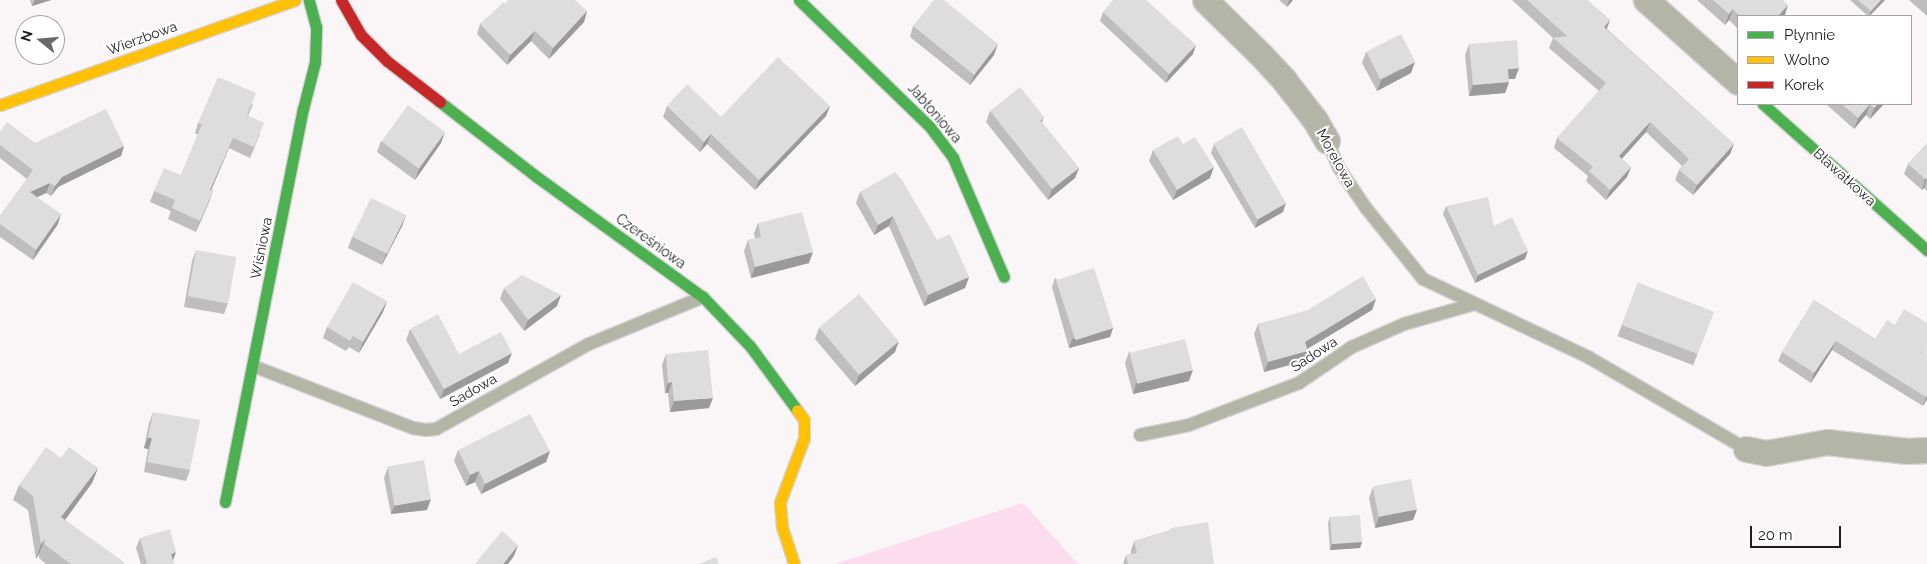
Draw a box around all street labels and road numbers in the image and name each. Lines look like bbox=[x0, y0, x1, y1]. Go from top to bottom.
street label: Wierzbowa bbox=[105, 18, 179, 58]
street label: Jabłoniowa bbox=[905, 80, 965, 146]
street label: Morelowa bbox=[1313, 126, 1359, 190]
street label: Bławatkowa bbox=[1810, 145, 1880, 209]
street label: Czereśniowa bbox=[613, 210, 689, 272]
street label: Wiśniowa bbox=[247, 216, 275, 280]
street label: Sadowa bbox=[1288, 333, 1340, 375]
street label: Sadowa bbox=[446, 370, 500, 410]

